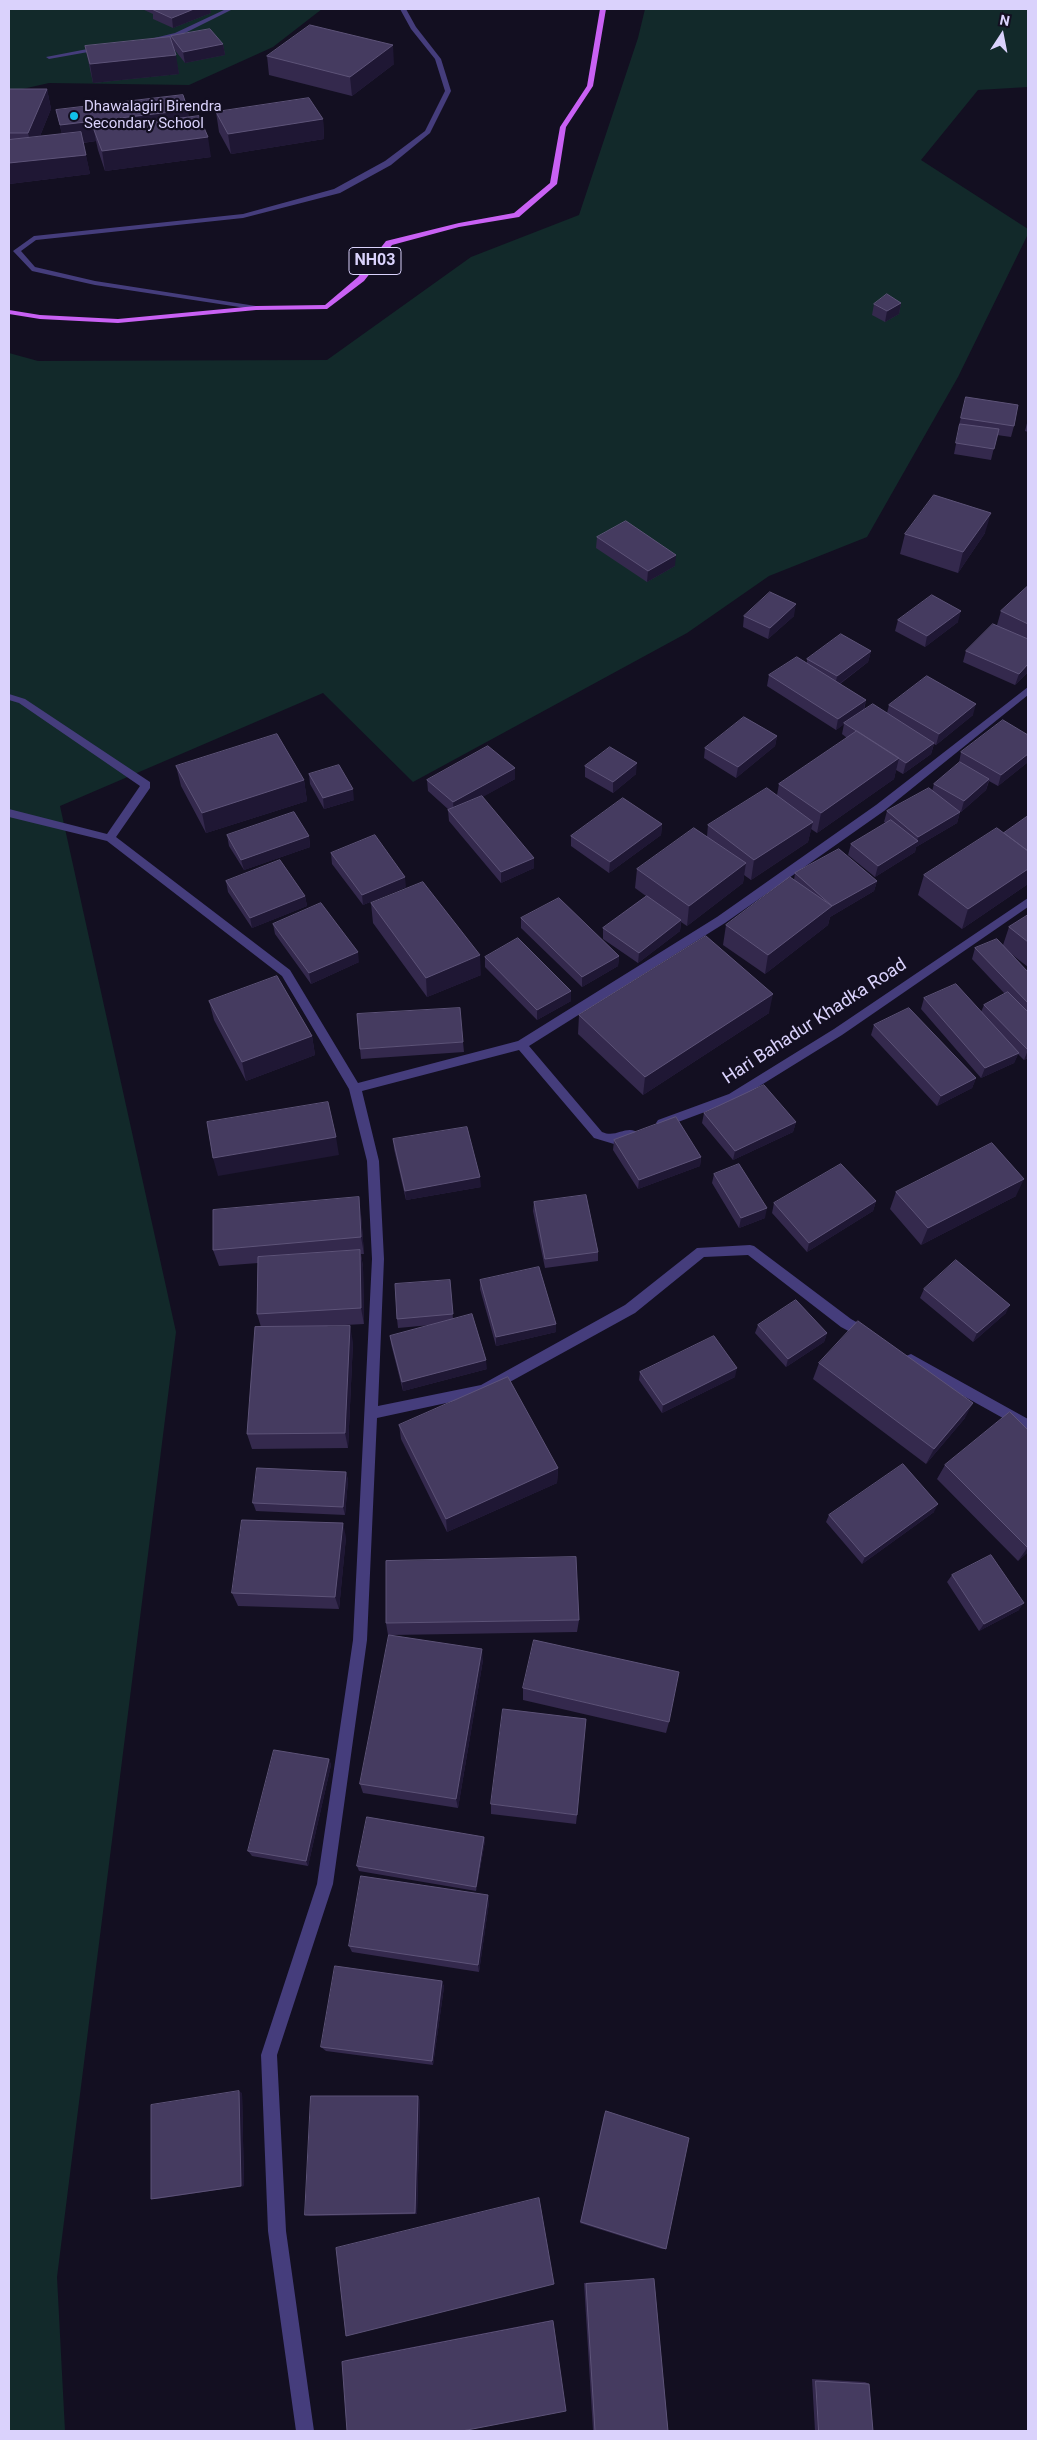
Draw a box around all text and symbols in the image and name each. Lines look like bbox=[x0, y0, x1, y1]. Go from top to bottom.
north arrow bbox=[977, 10, 1027, 60]
text: N bbox=[998, 11, 1011, 29]
place label: Dhawalagiri Birendra Secondary School bbox=[84, 98, 222, 133]
marker: Dhawalagiri Birendra Secondary School bbox=[68, 110, 80, 122]
road number: NH03 bbox=[349, 248, 401, 274]
street label: Hari Bahadur Khadka Road bbox=[719, 954, 911, 1090]

